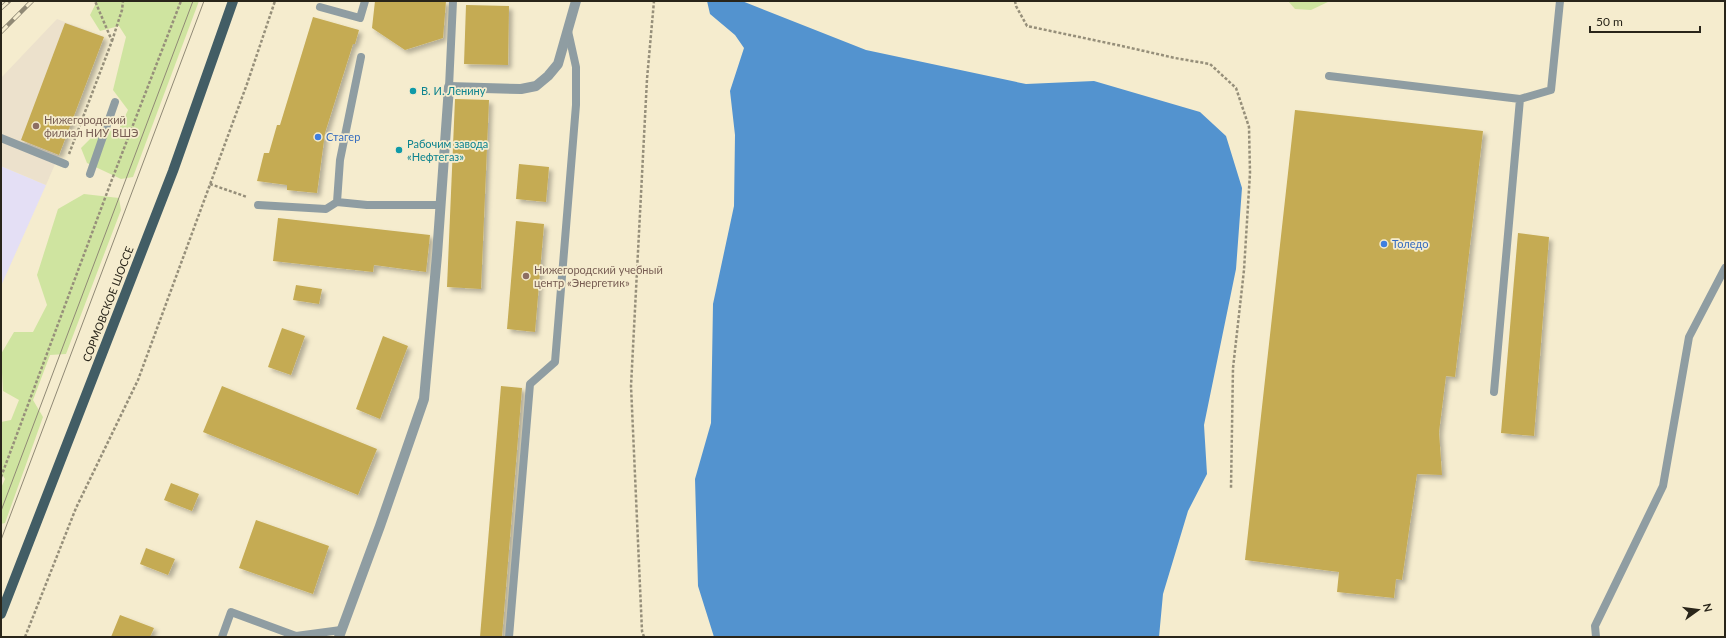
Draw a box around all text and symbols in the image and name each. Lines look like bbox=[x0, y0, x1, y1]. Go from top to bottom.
scale bar bbox=[1590, 8, 1700, 34]
text: 50 m bbox=[1596, 14, 1623, 29]
place label: В. И. Ленину bbox=[421, 84, 486, 97]
marker: В. И. Ленину bbox=[408, 86, 418, 96]
place label: Нижегородский филиал НИУ ВШЭ bbox=[44, 113, 138, 139]
marker: Нижегородский филиал НИУ ВШЭ bbox=[31, 121, 41, 131]
place label: Стагер bbox=[326, 130, 360, 143]
marker: Стагер bbox=[313, 132, 323, 142]
place label: Рабочим завода «Нефтегаз» bbox=[407, 137, 488, 163]
marker: Рабочим завода «Нефтегаз» bbox=[394, 145, 404, 155]
place label: Толедо bbox=[1392, 237, 1428, 250]
marker: Толедо bbox=[1379, 239, 1389, 249]
street label: СОРМОВСКОЕ ШОССЕ bbox=[79, 244, 136, 363]
place label: Нижегородский учебный центр «Энергетик» bbox=[534, 263, 663, 289]
marker: Нижегородский учебный центр «Энергетик» bbox=[521, 271, 531, 281]
north arrow bbox=[1678, 590, 1718, 630]
text: N bbox=[1701, 602, 1716, 613]

